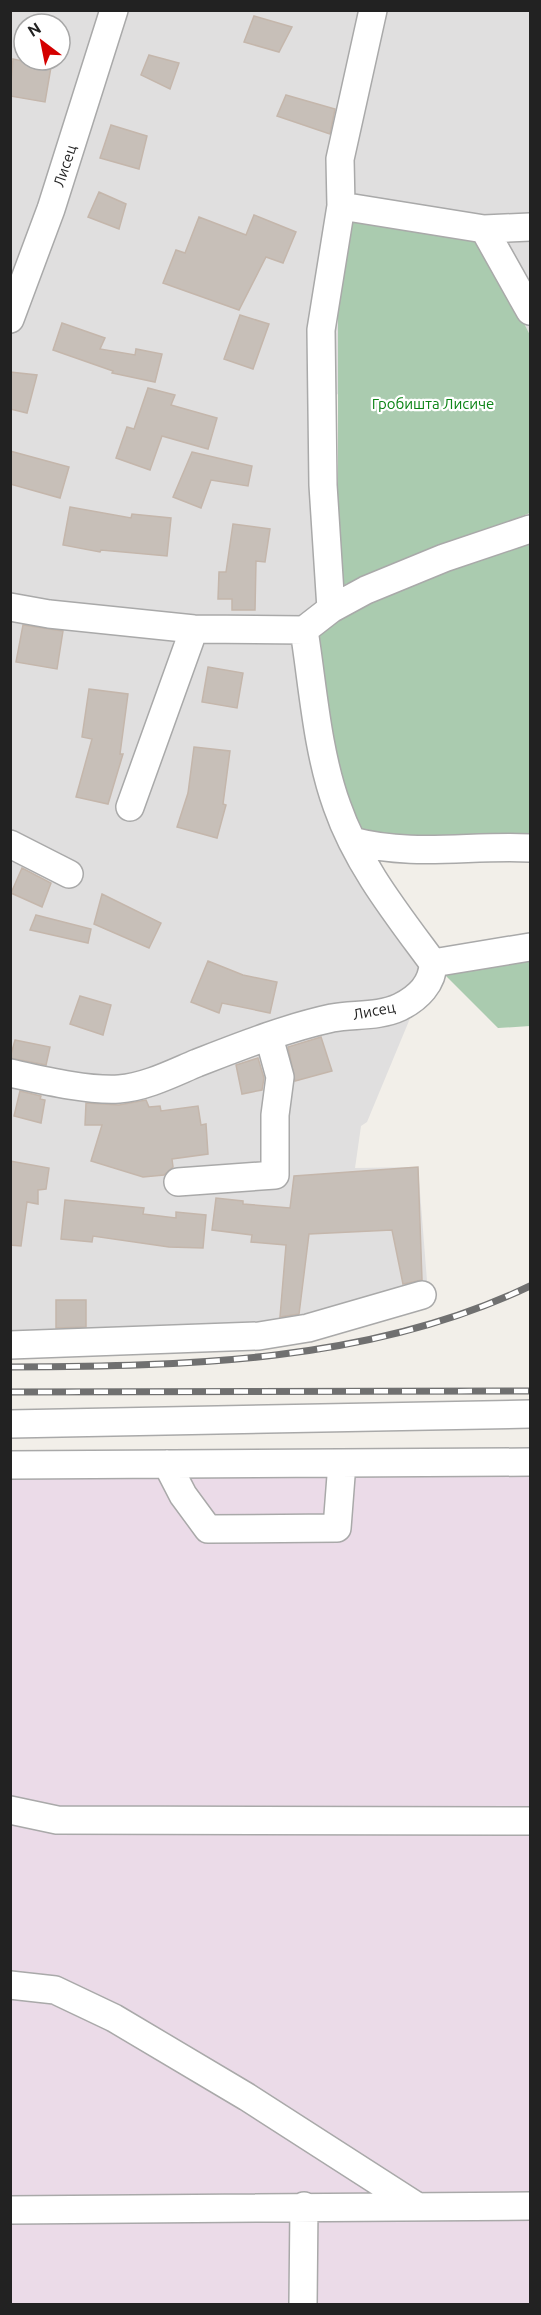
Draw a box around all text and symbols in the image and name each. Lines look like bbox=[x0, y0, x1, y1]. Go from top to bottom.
north arrow bbox=[12, 12, 72, 72]
text: N bbox=[24, 18, 44, 40]
street label: Лисец bbox=[50, 142, 79, 189]
park label: Гробишта Лисиче bbox=[372, 395, 494, 412]
street label: Лисец bbox=[351, 998, 397, 1023]

